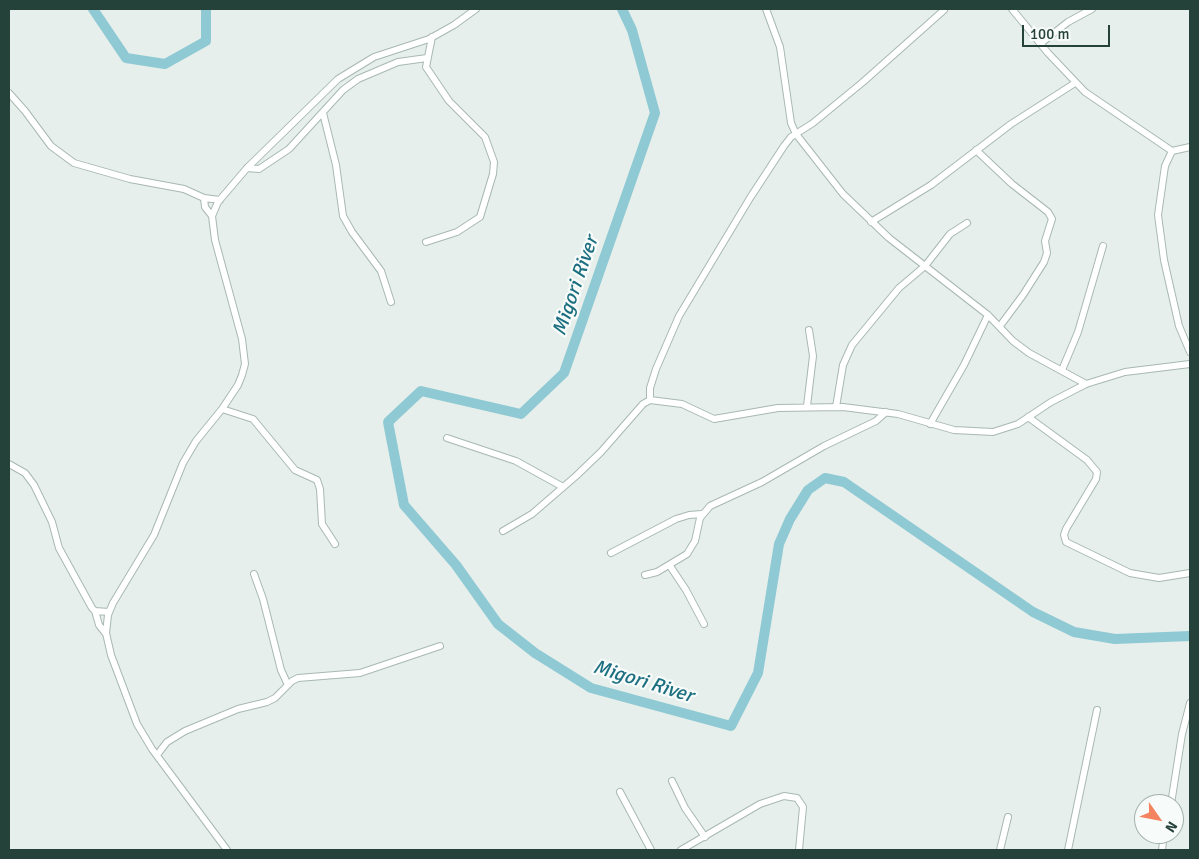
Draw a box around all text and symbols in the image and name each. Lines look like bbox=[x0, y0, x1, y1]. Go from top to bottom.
scale bar bbox=[1024, 15, 1112, 47]
text: 100 m bbox=[1030, 25, 1070, 43]
water label: Migori River bbox=[548, 233, 604, 339]
water label: Migori River bbox=[590, 655, 696, 709]
north arrow bbox=[1134, 794, 1184, 844]
text: N bbox=[1161, 818, 1181, 836]

